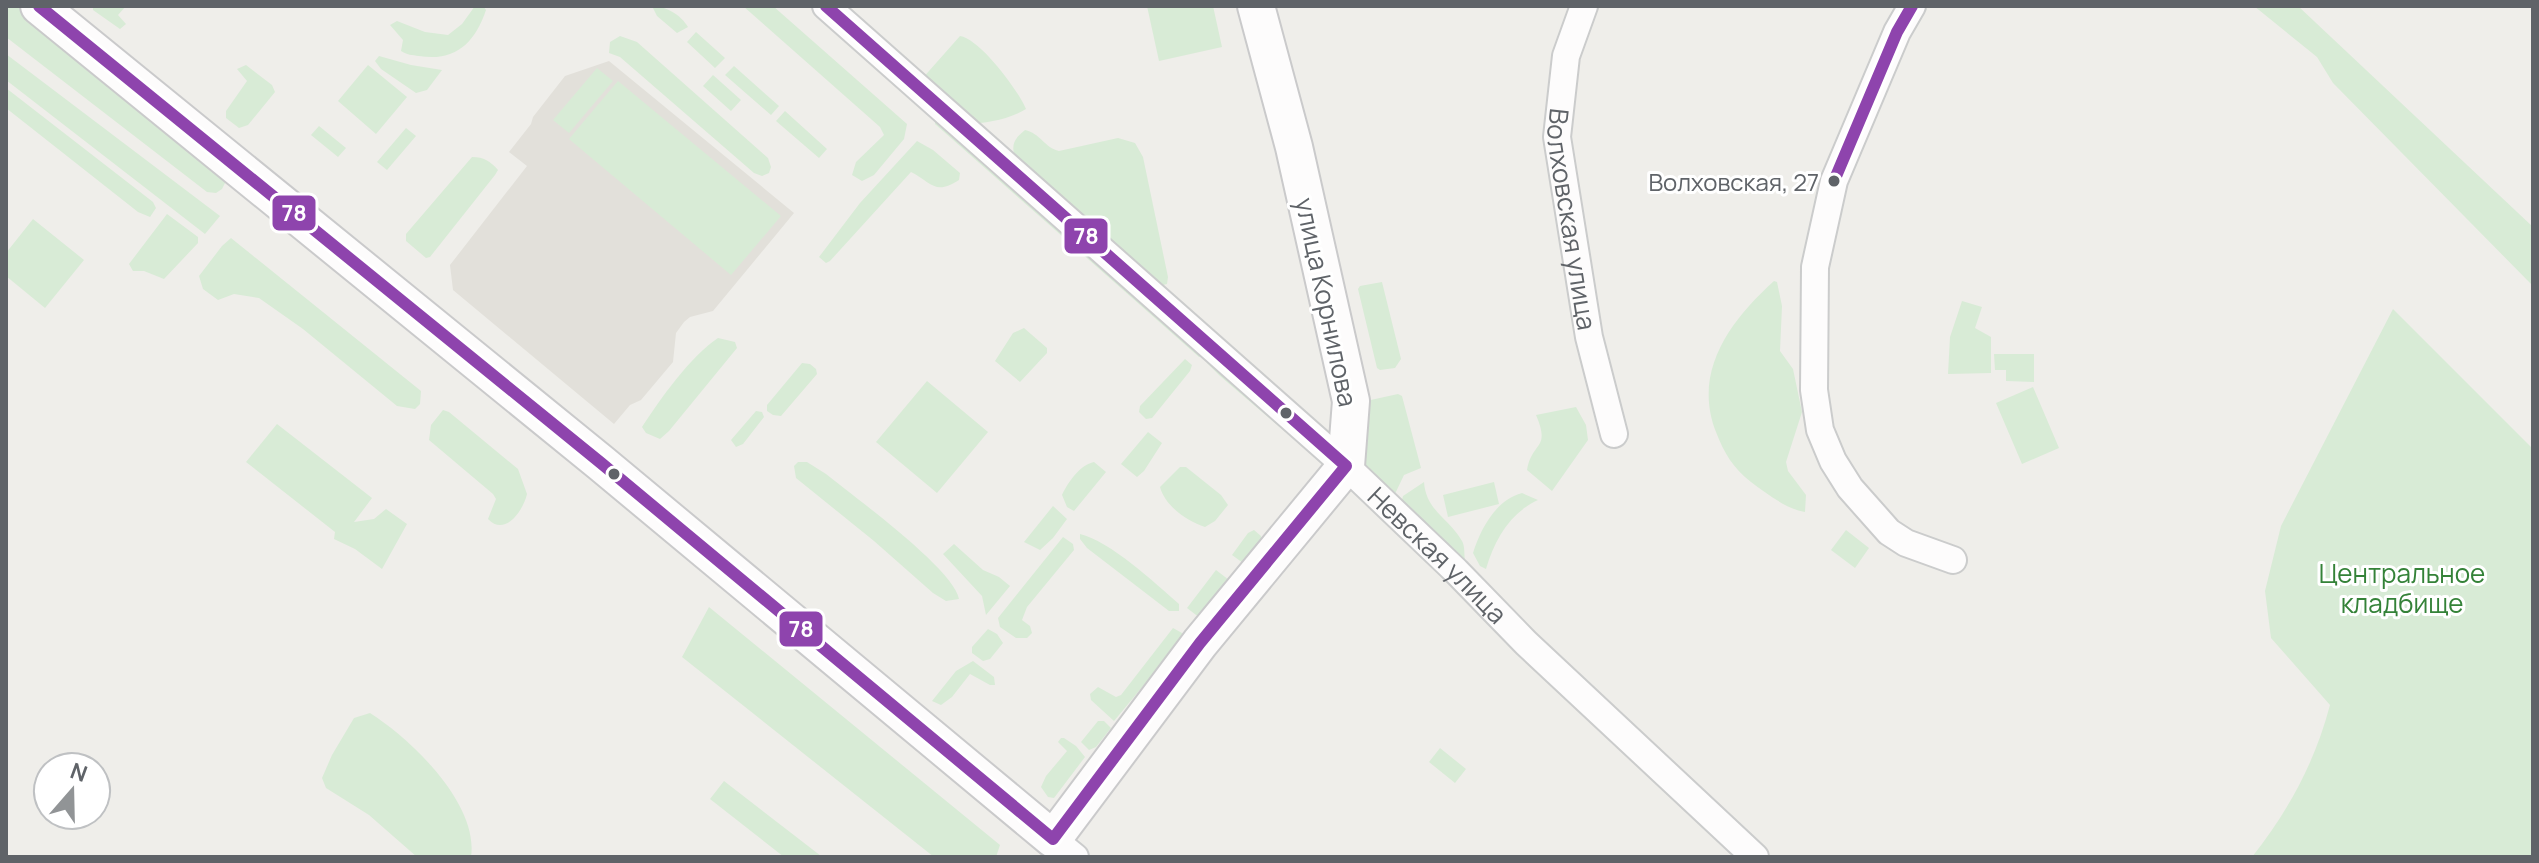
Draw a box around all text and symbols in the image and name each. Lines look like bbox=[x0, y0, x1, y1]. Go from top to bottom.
street label: Волховская улица bbox=[1539, 107, 1606, 333]
place label: Волховская, 27 bbox=[1648, 165, 1819, 198]
marker: Волховская, 27 bbox=[1826, 173, 1842, 189]
line badge: 78 bbox=[271, 194, 317, 232]
street label: улица Корнилова bbox=[1287, 194, 1367, 410]
text: 78 bbox=[281, 198, 307, 228]
line badge: 78 bbox=[1063, 217, 1109, 255]
text: 78 bbox=[1073, 221, 1099, 251]
unlabelled marker bbox=[1278, 405, 1294, 421]
unlabelled marker bbox=[606, 466, 622, 482]
street label: Невская улица bbox=[1360, 478, 1515, 631]
park label: Центральное кладбище bbox=[2319, 555, 2485, 621]
line badge: 78 bbox=[778, 610, 824, 648]
text: 78 bbox=[788, 614, 814, 644]
north arrow bbox=[32, 751, 112, 831]
text: N bbox=[66, 755, 91, 789]

